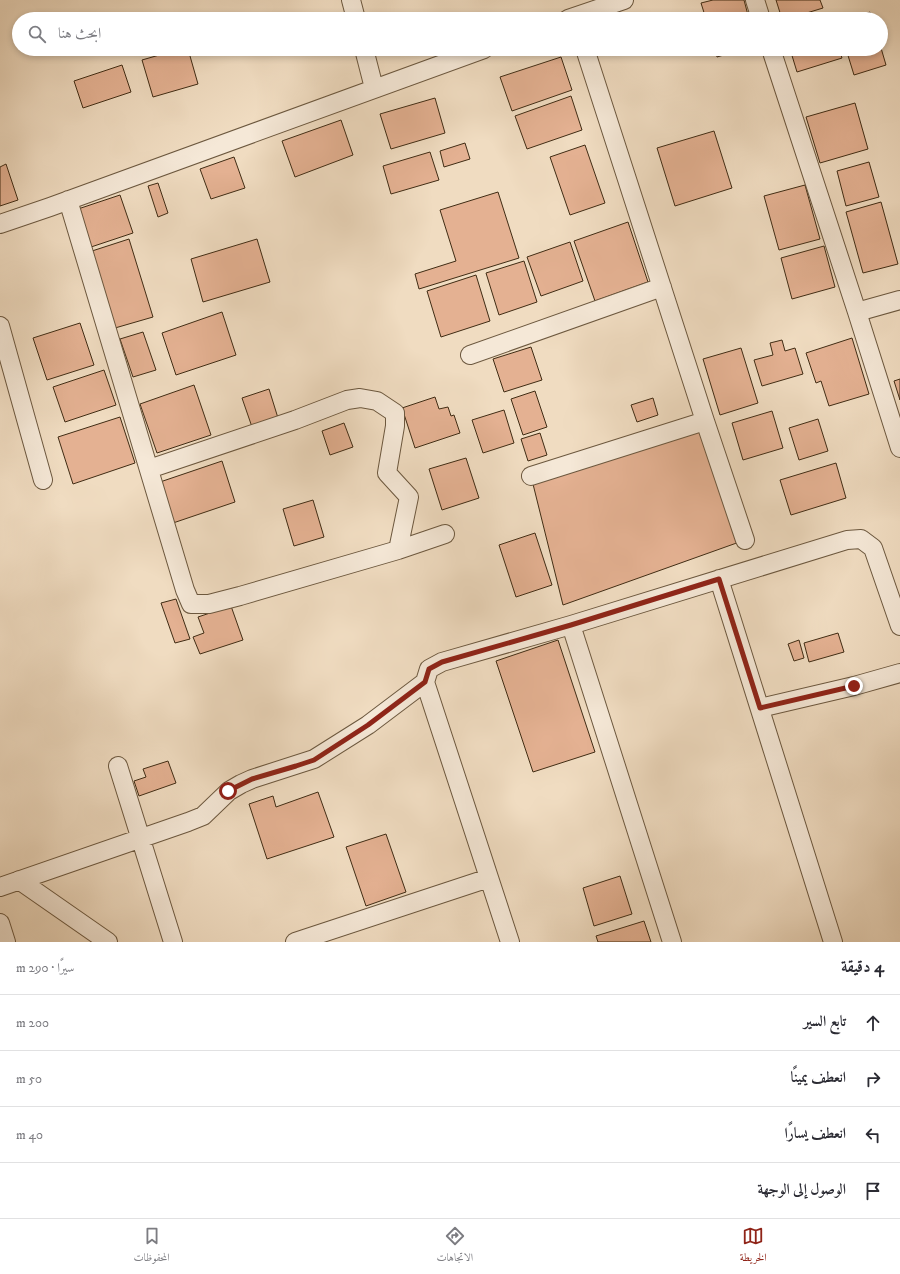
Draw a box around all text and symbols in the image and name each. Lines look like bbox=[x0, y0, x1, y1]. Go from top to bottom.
search box bbox=[12, 12, 888, 56]
icon: search bbox=[26, 23, 48, 45]
text: ابحث هنا bbox=[58, 24, 101, 43]
route end bbox=[845, 677, 863, 695]
route start bbox=[219, 782, 237, 800]
text: 4 دقيقة bbox=[841, 956, 884, 978]
text: سيرًا · 290 m bbox=[16, 960, 75, 976]
text: تابع السير bbox=[804, 1012, 846, 1031]
icon: ahead bbox=[862, 1012, 884, 1034]
text: 200 m bbox=[16, 1015, 49, 1031]
text: انعطف يمينًا bbox=[791, 1068, 846, 1087]
icon: right bbox=[862, 1068, 884, 1090]
text: 50 m bbox=[16, 1071, 42, 1087]
text: انعطف يسارًا bbox=[785, 1124, 846, 1143]
icon: left bbox=[862, 1124, 884, 1146]
text: 40 m bbox=[16, 1127, 43, 1143]
text: الوصول إلى الوجهة bbox=[757, 1180, 846, 1199]
icon: arrive bbox=[862, 1180, 884, 1202]
tab: المحفوظات bbox=[133, 1225, 170, 1268]
tab: الاتجاهات bbox=[436, 1225, 473, 1268]
tab: الخريطة bbox=[740, 1225, 767, 1268]

